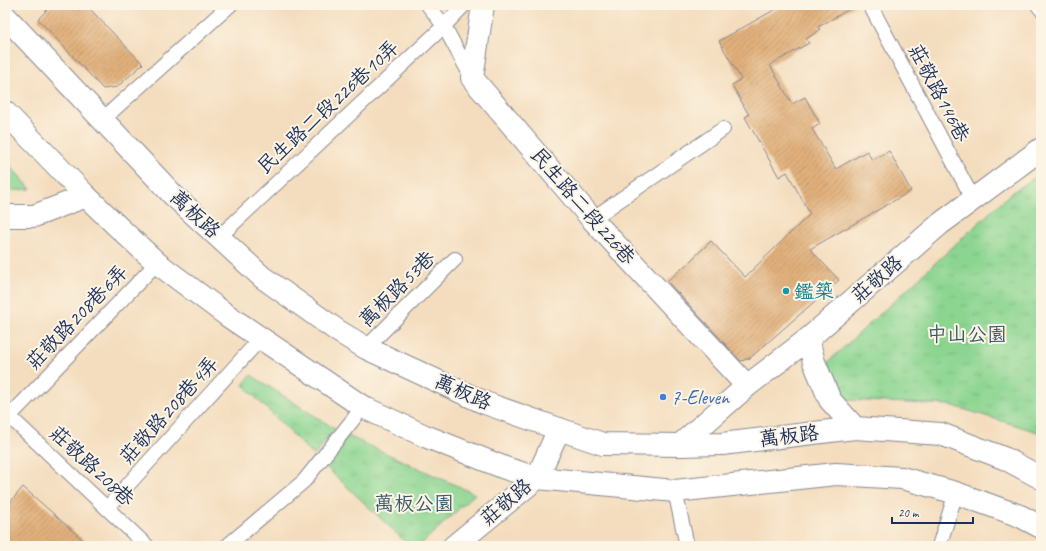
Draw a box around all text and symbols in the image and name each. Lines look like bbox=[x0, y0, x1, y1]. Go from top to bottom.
street label: 民生路二段226巷10弄 bbox=[252, 35, 404, 179]
street label: 莊敬路146巷 bbox=[903, 40, 976, 147]
street label: 民生路二段226巷 bbox=[525, 142, 641, 270]
street label: 萬板路 bbox=[165, 184, 226, 244]
street label: 萬板路53巷 bbox=[354, 245, 441, 332]
street label: 莊敬路 bbox=[846, 249, 909, 308]
street label: 莊敬路208巷6弄 bbox=[21, 259, 133, 375]
place label: 鑑築 bbox=[794, 279, 834, 304]
marker: 鑑築 bbox=[781, 286, 791, 296]
park label: 中山公園 bbox=[927, 322, 1007, 347]
street label: 莊敬路208巷4弄 bbox=[114, 351, 224, 469]
street label: 萬板路 bbox=[431, 368, 496, 416]
place label: 7-Eleven bbox=[671, 385, 730, 410]
marker: 7-Eleven bbox=[658, 392, 668, 402]
street label: 莊敬路208巷 bbox=[44, 420, 140, 512]
street label: 萬板路 bbox=[758, 420, 821, 452]
street label: 莊敬路 bbox=[475, 472, 538, 531]
park label: 萬板公園 bbox=[374, 491, 454, 516]
scale bar bbox=[892, 499, 973, 525]
text: 20 m bbox=[898, 505, 920, 521]

